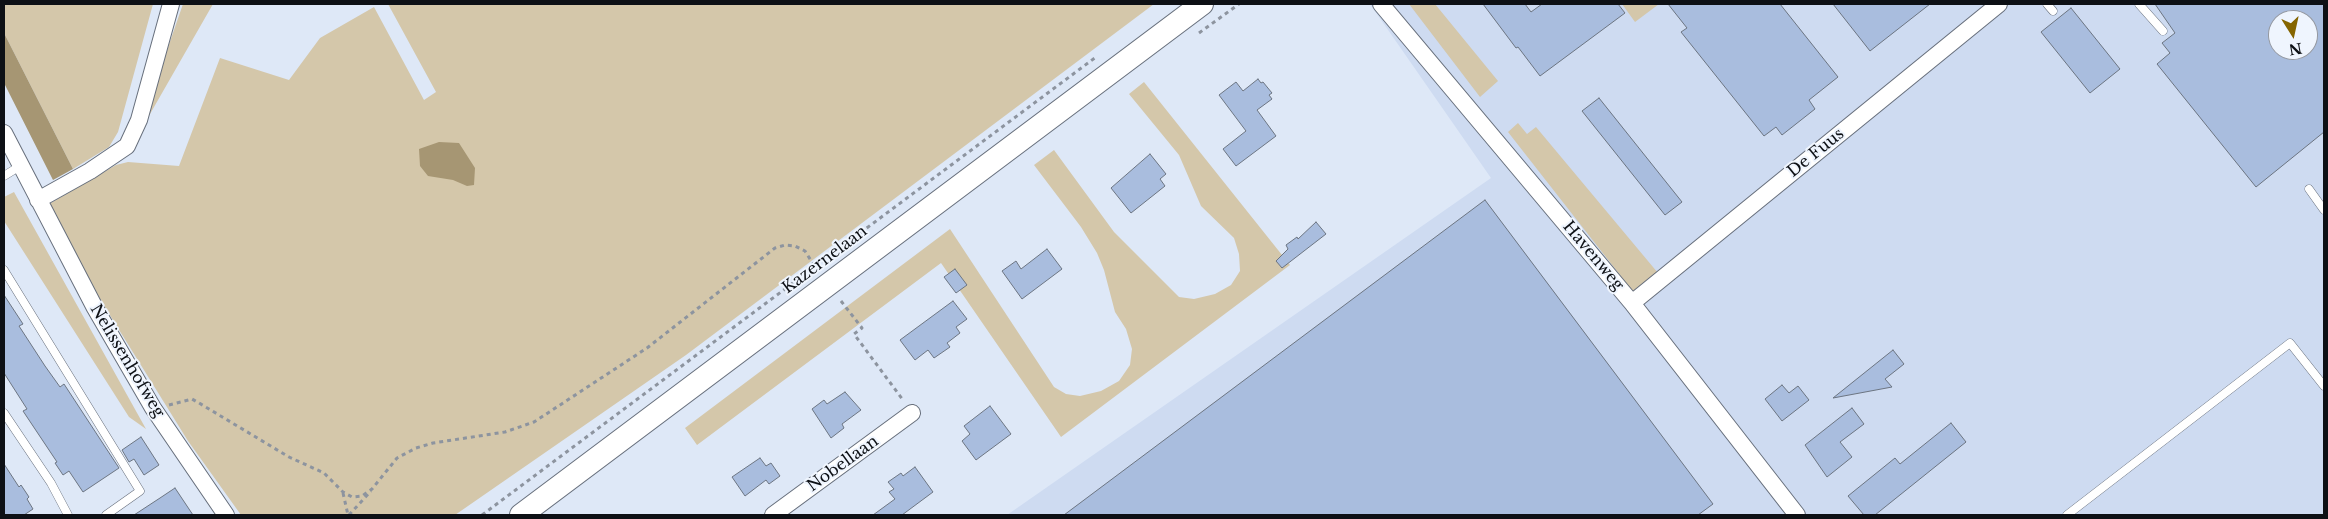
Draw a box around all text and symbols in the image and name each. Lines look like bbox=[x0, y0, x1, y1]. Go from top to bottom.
north arrow bbox=[2268, 10, 2318, 60]
text: N bbox=[2287, 39, 2303, 59]
street label: De Fuus bbox=[1784, 124, 1848, 182]
street label: Havenweg bbox=[1558, 217, 1628, 295]
street label: Kazernelaan bbox=[779, 222, 871, 298]
street label: Nelissenhofweg bbox=[86, 301, 168, 421]
street label: Nobellaan bbox=[804, 432, 882, 496]

